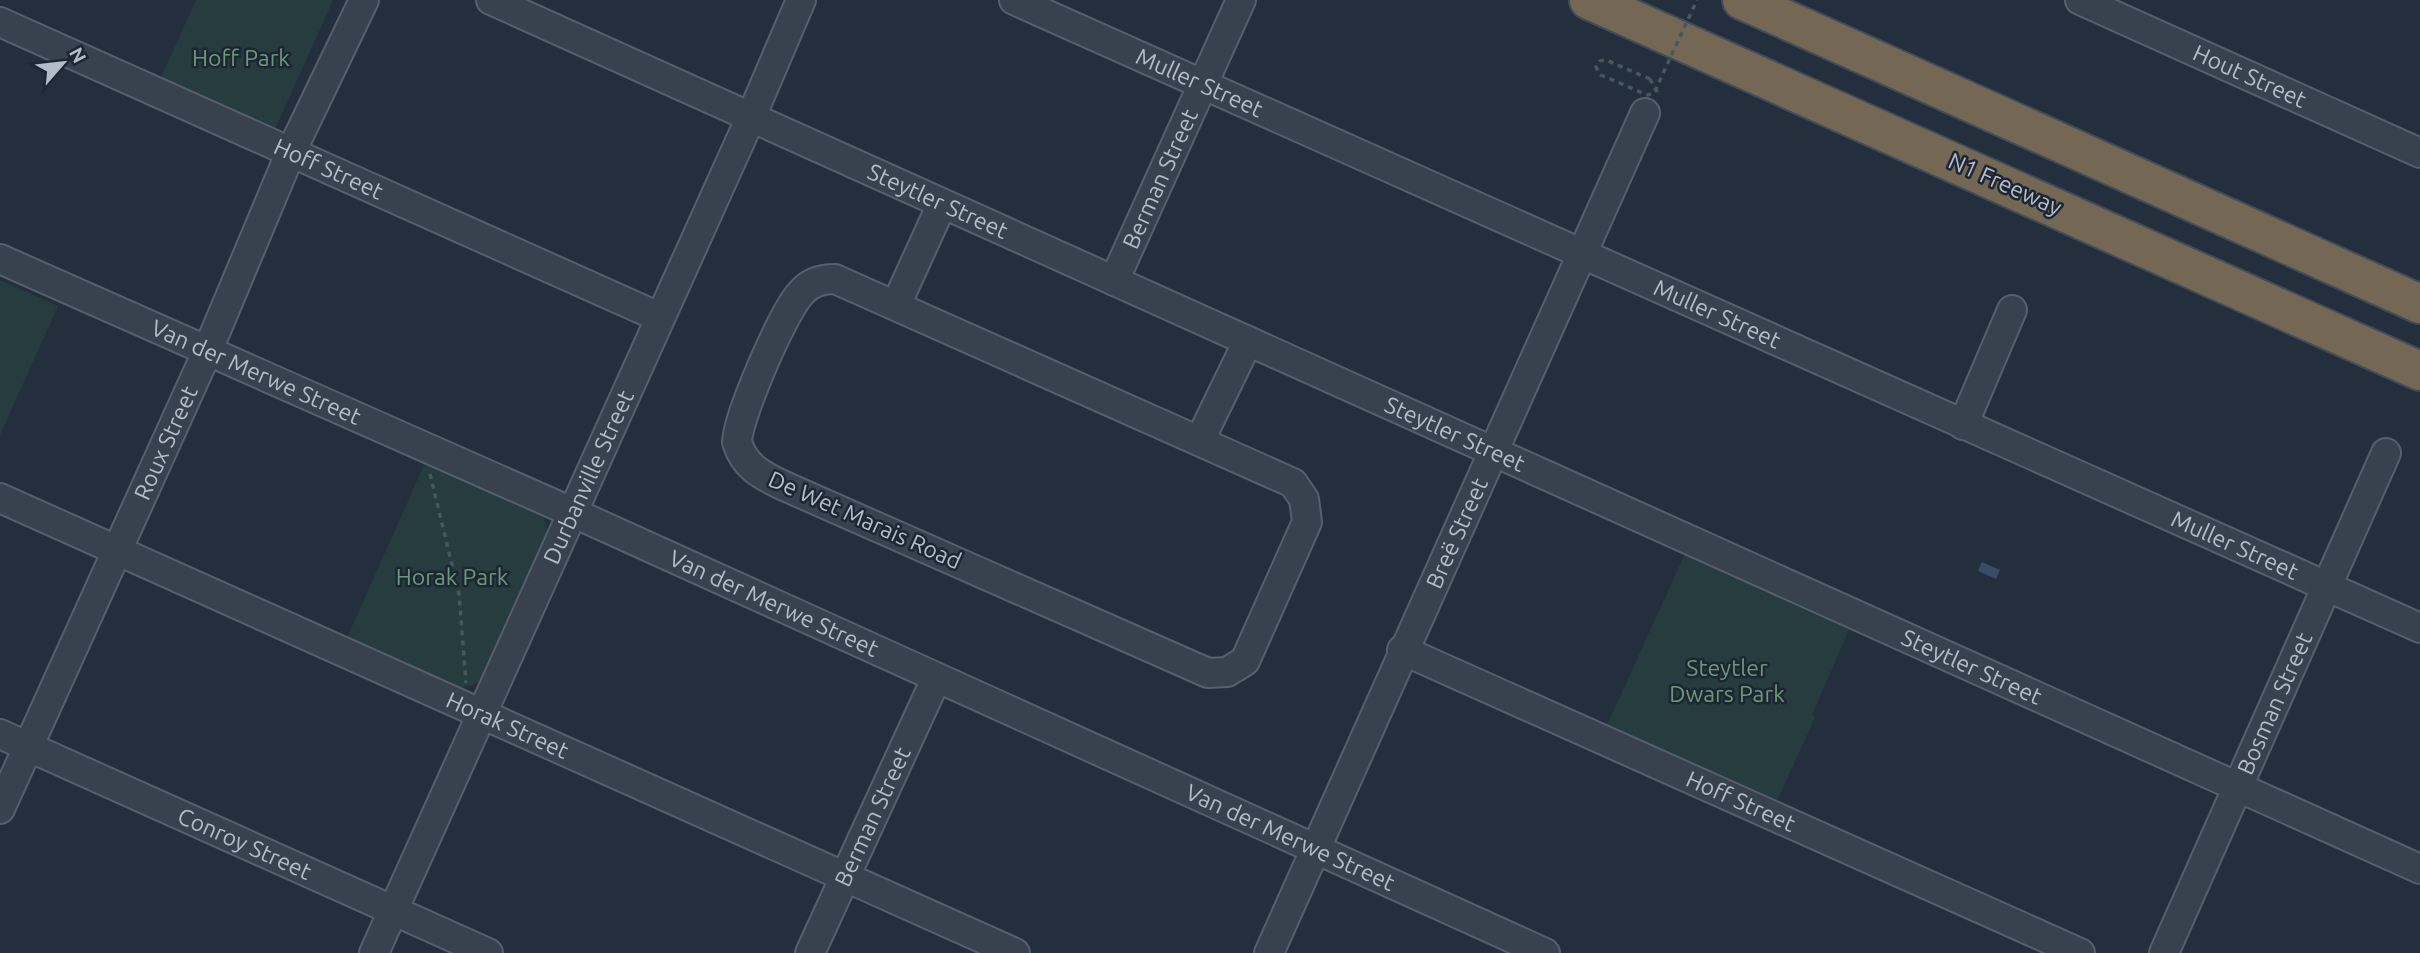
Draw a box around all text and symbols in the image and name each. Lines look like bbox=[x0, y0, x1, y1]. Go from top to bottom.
north arrow bbox=[28, 28, 98, 98]
street label: Hout Street bbox=[2189, 40, 2310, 112]
street label: Muller Street bbox=[1132, 43, 1267, 122]
text: N bbox=[65, 44, 91, 66]
park label: Hoff Park bbox=[192, 45, 290, 70]
street label: Berman Street bbox=[1117, 105, 1202, 252]
street label: Hoff Street bbox=[270, 133, 387, 204]
street label: N1 Freeway bbox=[1945, 147, 2066, 220]
street label: Steytler Street bbox=[864, 158, 1012, 243]
street label: Muller Street bbox=[1650, 274, 1785, 353]
street label: Van der Merwe Street bbox=[148, 315, 365, 429]
street label: Roux Street bbox=[129, 382, 202, 503]
street label: Durbanville Street bbox=[538, 386, 638, 568]
street label: Steytler Street bbox=[1381, 391, 1529, 476]
street label: De Wet Marais Road bbox=[765, 466, 965, 573]
street label: Breë Street bbox=[1421, 474, 1492, 592]
street label: Muller Street bbox=[2168, 506, 2302, 584]
street label: Van der Merwe Street bbox=[666, 545, 882, 661]
park label: Horak Park bbox=[396, 564, 509, 589]
street label: Steytler Street bbox=[1898, 624, 2046, 709]
street label: Bosman Street bbox=[2232, 629, 2317, 778]
park label: Steytler Dwars Park bbox=[1669, 655, 1785, 706]
street label: Horak Street bbox=[443, 687, 573, 763]
street label: Berman Street bbox=[829, 743, 915, 890]
street label: Hoff Street bbox=[1683, 766, 1799, 836]
street label: Van der Merwe Street bbox=[1182, 779, 1399, 895]
street label: Conroy Street bbox=[174, 803, 315, 884]

